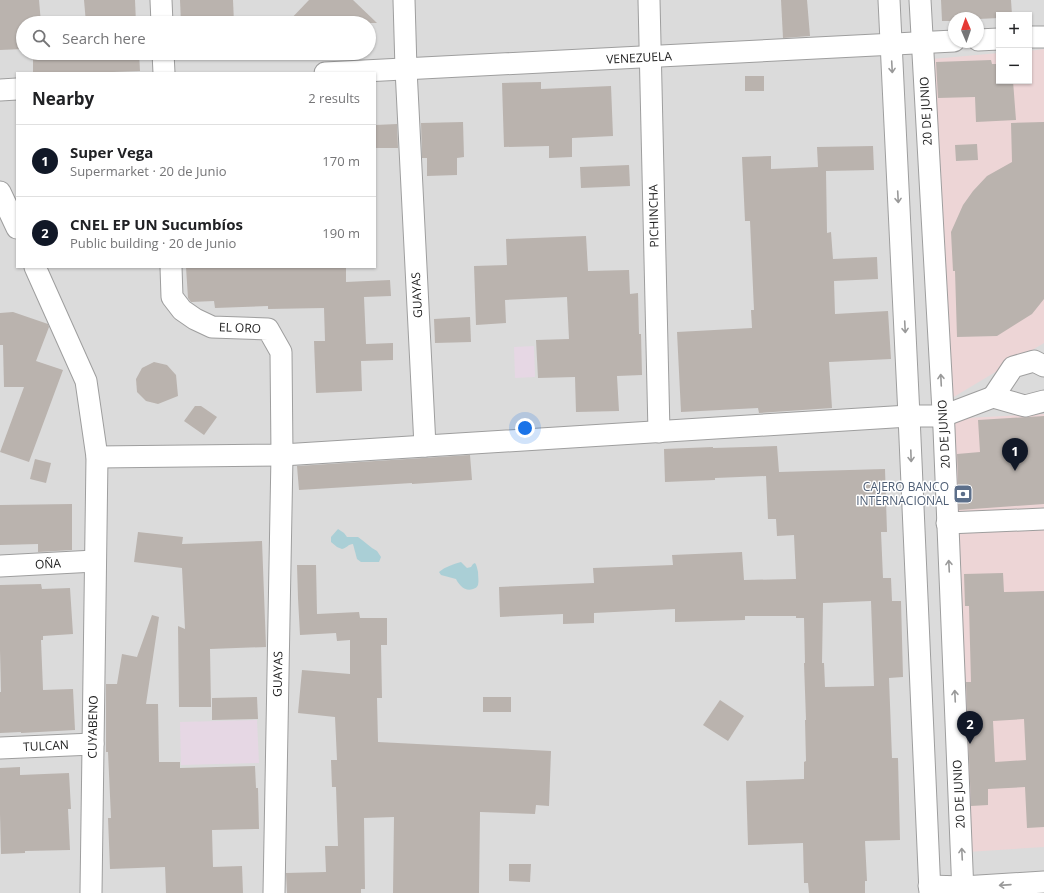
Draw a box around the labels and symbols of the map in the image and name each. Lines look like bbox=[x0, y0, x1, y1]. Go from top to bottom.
north arrow bbox=[948, 12, 984, 48]
street label: VENEZUELA bbox=[606, 47, 673, 68]
one-way arrow bbox=[888, 60, 896, 73]
street label: 20 DE JUNIO bbox=[915, 76, 936, 146]
street label: PICHINCHA bbox=[644, 184, 663, 248]
one-way arrow bbox=[895, 190, 902, 203]
street label: GUAYAS bbox=[407, 272, 426, 318]
street label: EL ORO bbox=[219, 318, 261, 337]
one-way arrow bbox=[901, 320, 908, 333]
one-way arrow bbox=[938, 374, 945, 387]
street label: 20 DE JUNIO bbox=[933, 399, 954, 469]
your location bbox=[515, 418, 535, 438]
pin: 1 bbox=[1002, 438, 1028, 471]
one-way arrow bbox=[907, 449, 915, 462]
place label: CAJERO BANCO INTERNACIONAL bbox=[856, 478, 949, 509]
bank icon: CAJERO BANCO INTERNACIONAL bbox=[952, 483, 974, 505]
street label: OÑA bbox=[35, 554, 62, 573]
one-way arrow bbox=[946, 560, 953, 573]
street label: GUAYAS bbox=[269, 651, 286, 697]
one-way arrow bbox=[951, 690, 959, 703]
street label: CUYABENO bbox=[83, 695, 102, 759]
pin: 2 bbox=[957, 711, 983, 744]
street label: TULCAN bbox=[23, 736, 69, 755]
street label: 20 DE JUNIO bbox=[948, 759, 969, 829]
one-way arrow bbox=[958, 848, 966, 861]
one-way arrow bbox=[999, 881, 1012, 888]

